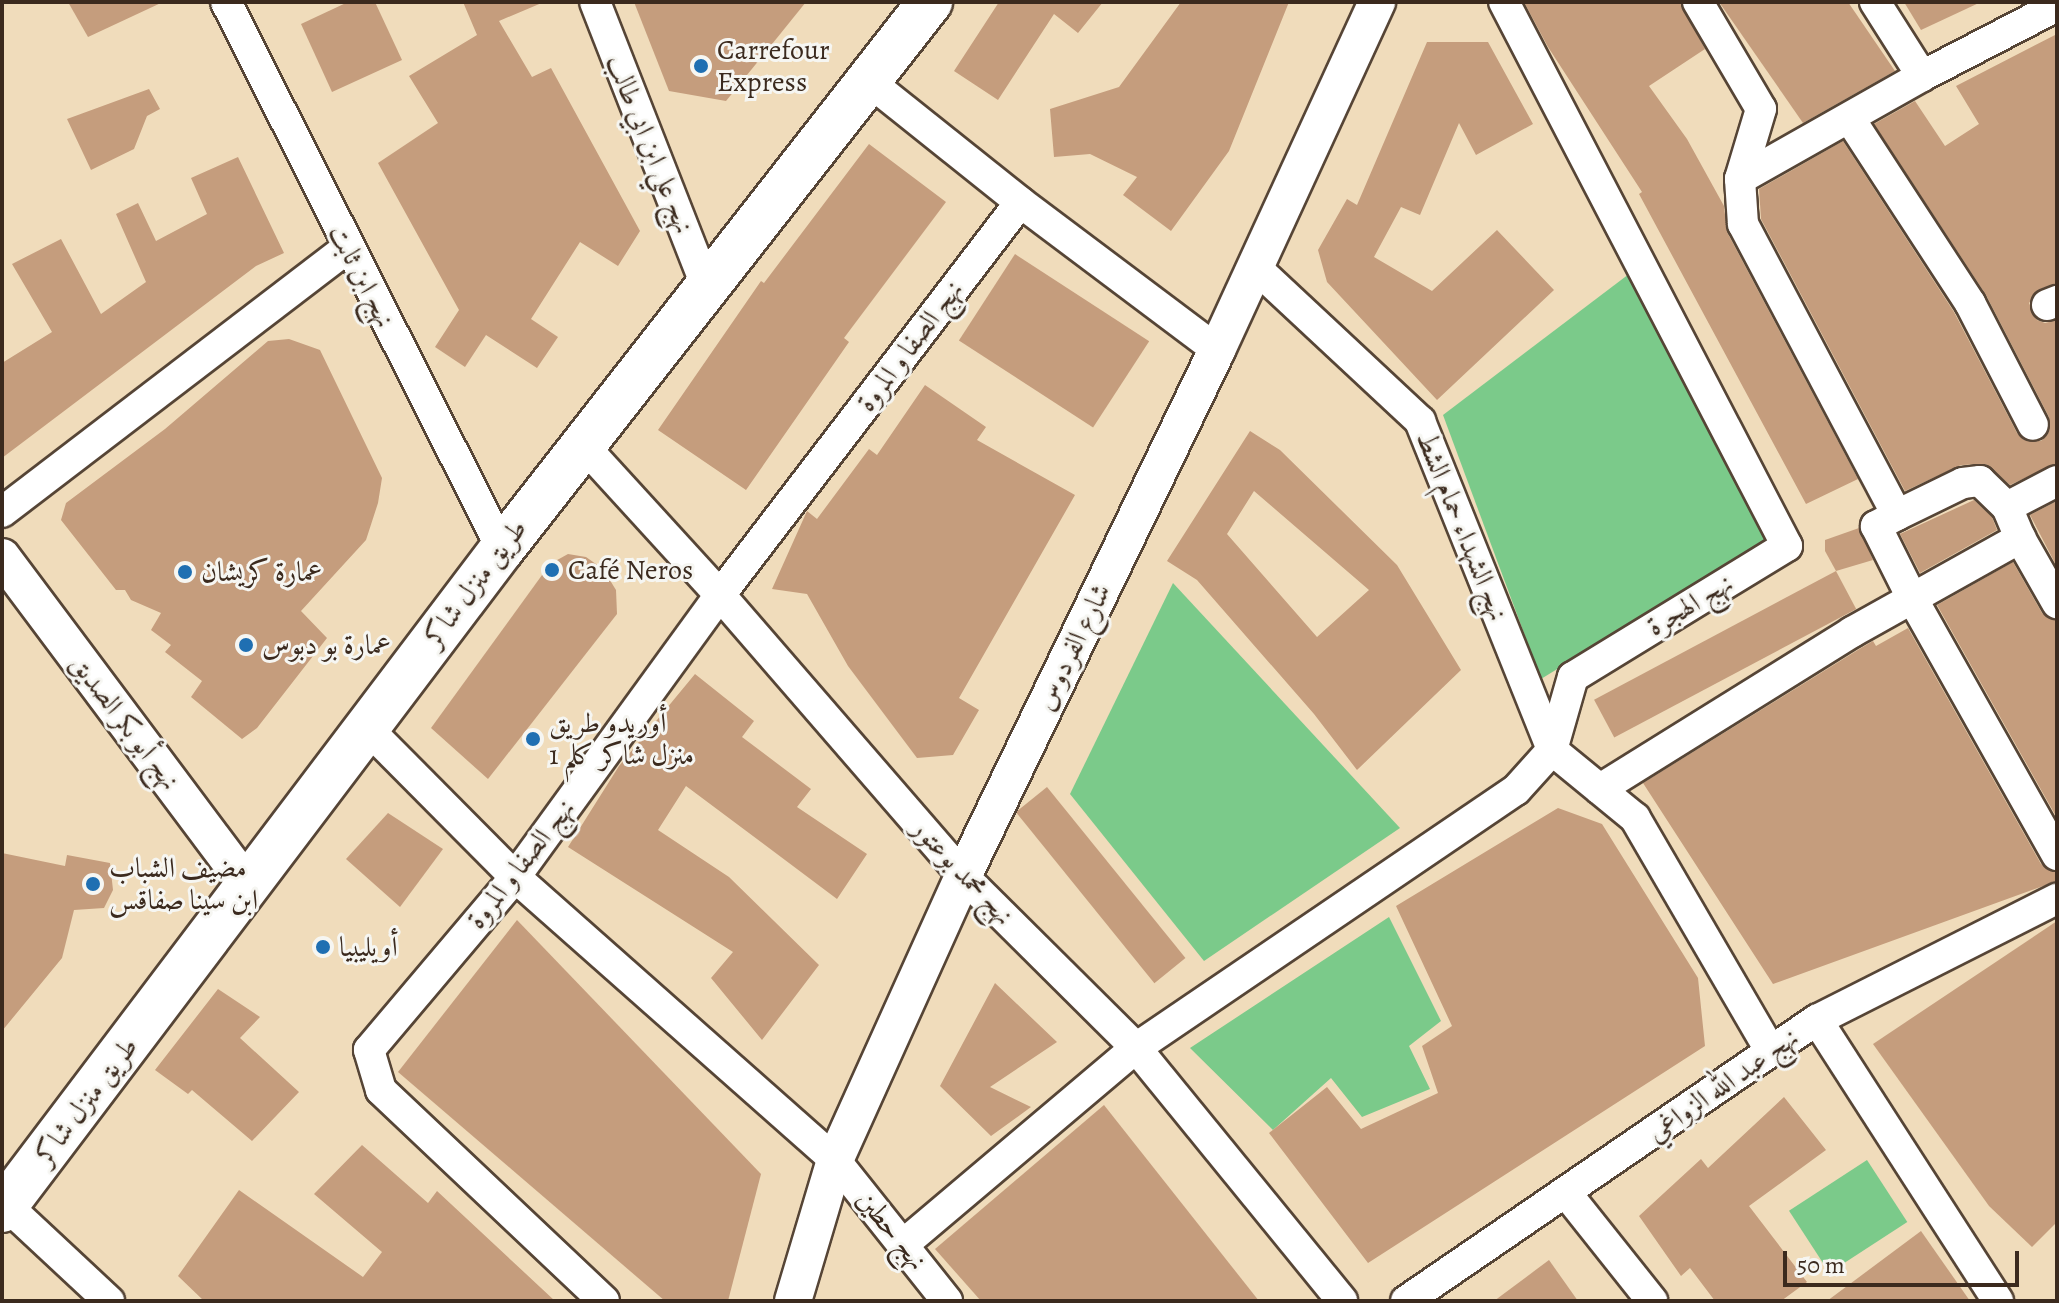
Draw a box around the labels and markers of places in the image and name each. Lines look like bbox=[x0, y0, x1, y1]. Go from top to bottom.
place label: Carrefour Express bbox=[717, 33, 830, 99]
marker: Carrefour Express bbox=[692, 57, 710, 75]
place label: Café Neros bbox=[568, 553, 693, 587]
place label: عمارة كريشان bbox=[201, 555, 322, 589]
marker: Café Neros bbox=[543, 561, 561, 579]
marker: عمارة كريشان bbox=[176, 563, 194, 581]
place label: عمارة بو دبوس bbox=[262, 628, 391, 662]
marker: عمارة بو دبوس bbox=[237, 636, 255, 654]
place label: أوريدو طريق منزل شاكر كلم 1 bbox=[549, 706, 694, 772]
marker: أوريدو طريق منزل شاكر كلم 1 bbox=[524, 730, 542, 748]
place label: مضيف الشباب ابن سينا صفاقس bbox=[109, 851, 258, 917]
marker: مضيف الشباب ابن سينا صفاقس bbox=[84, 875, 102, 893]
place label: أويليبيا bbox=[339, 930, 398, 964]
marker: أويليبيا bbox=[314, 938, 332, 956]

